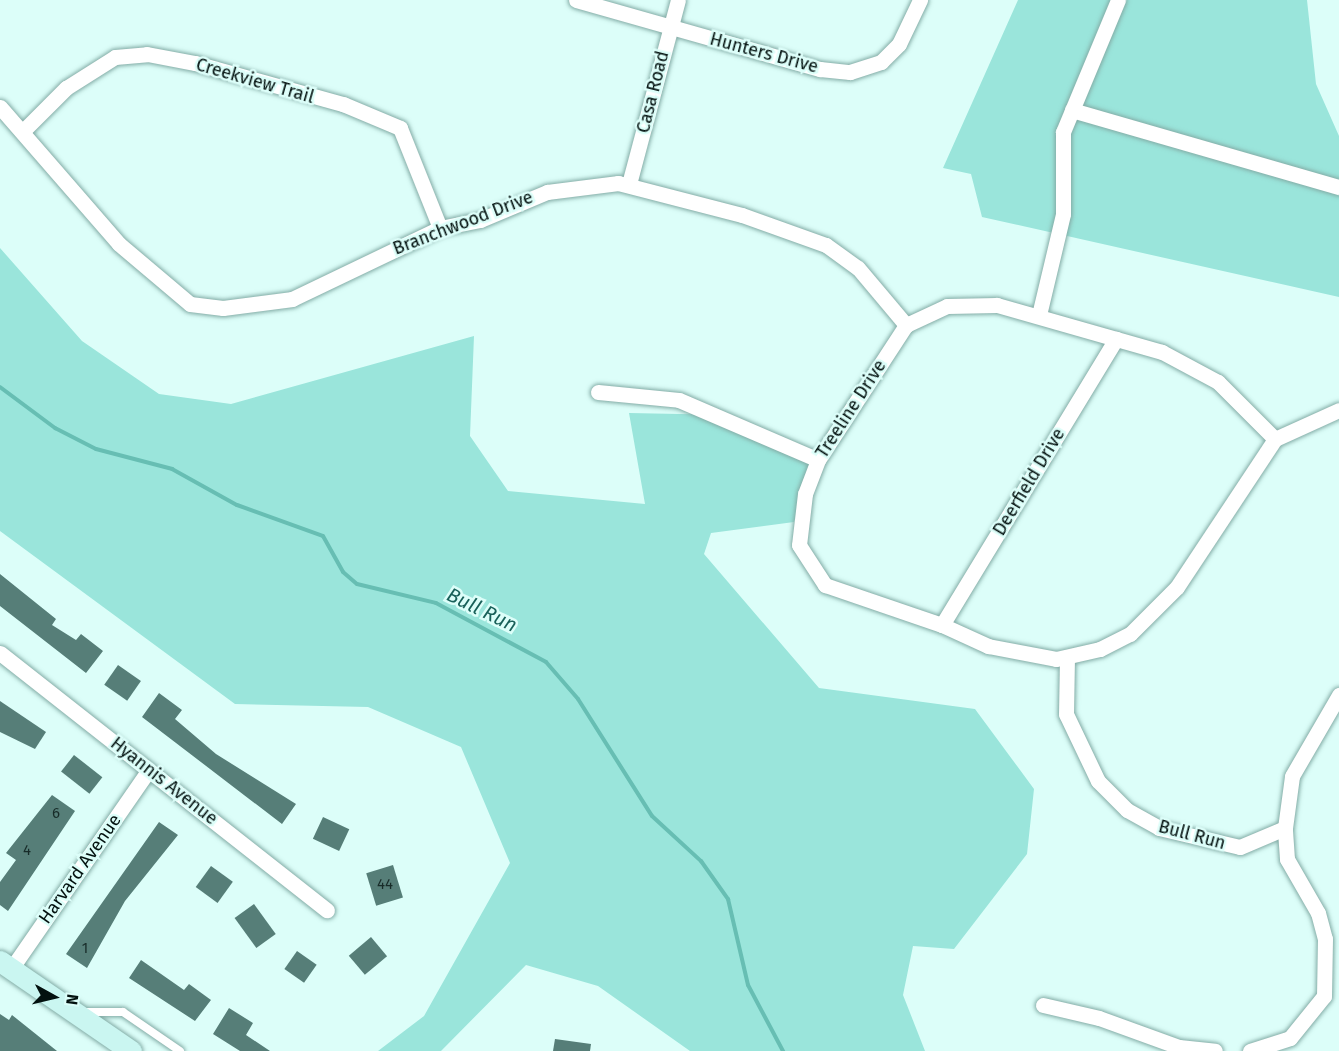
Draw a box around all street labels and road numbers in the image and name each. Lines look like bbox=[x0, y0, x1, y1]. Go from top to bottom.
street label: Hunters Drive bbox=[707, 28, 821, 78]
street label: Casa Road bbox=[632, 49, 674, 135]
street label: Creekview Trail bbox=[194, 54, 316, 108]
street label: Branchwood Drive bbox=[390, 186, 536, 260]
street label: Treeline Drive bbox=[811, 356, 891, 462]
street label: Deerfield Drive bbox=[989, 424, 1069, 540]
street label: Hyannis Avenue bbox=[106, 733, 222, 829]
street label: Harvard Avenue bbox=[34, 810, 126, 928]
street label: Bull Run bbox=[1156, 816, 1228, 854]

